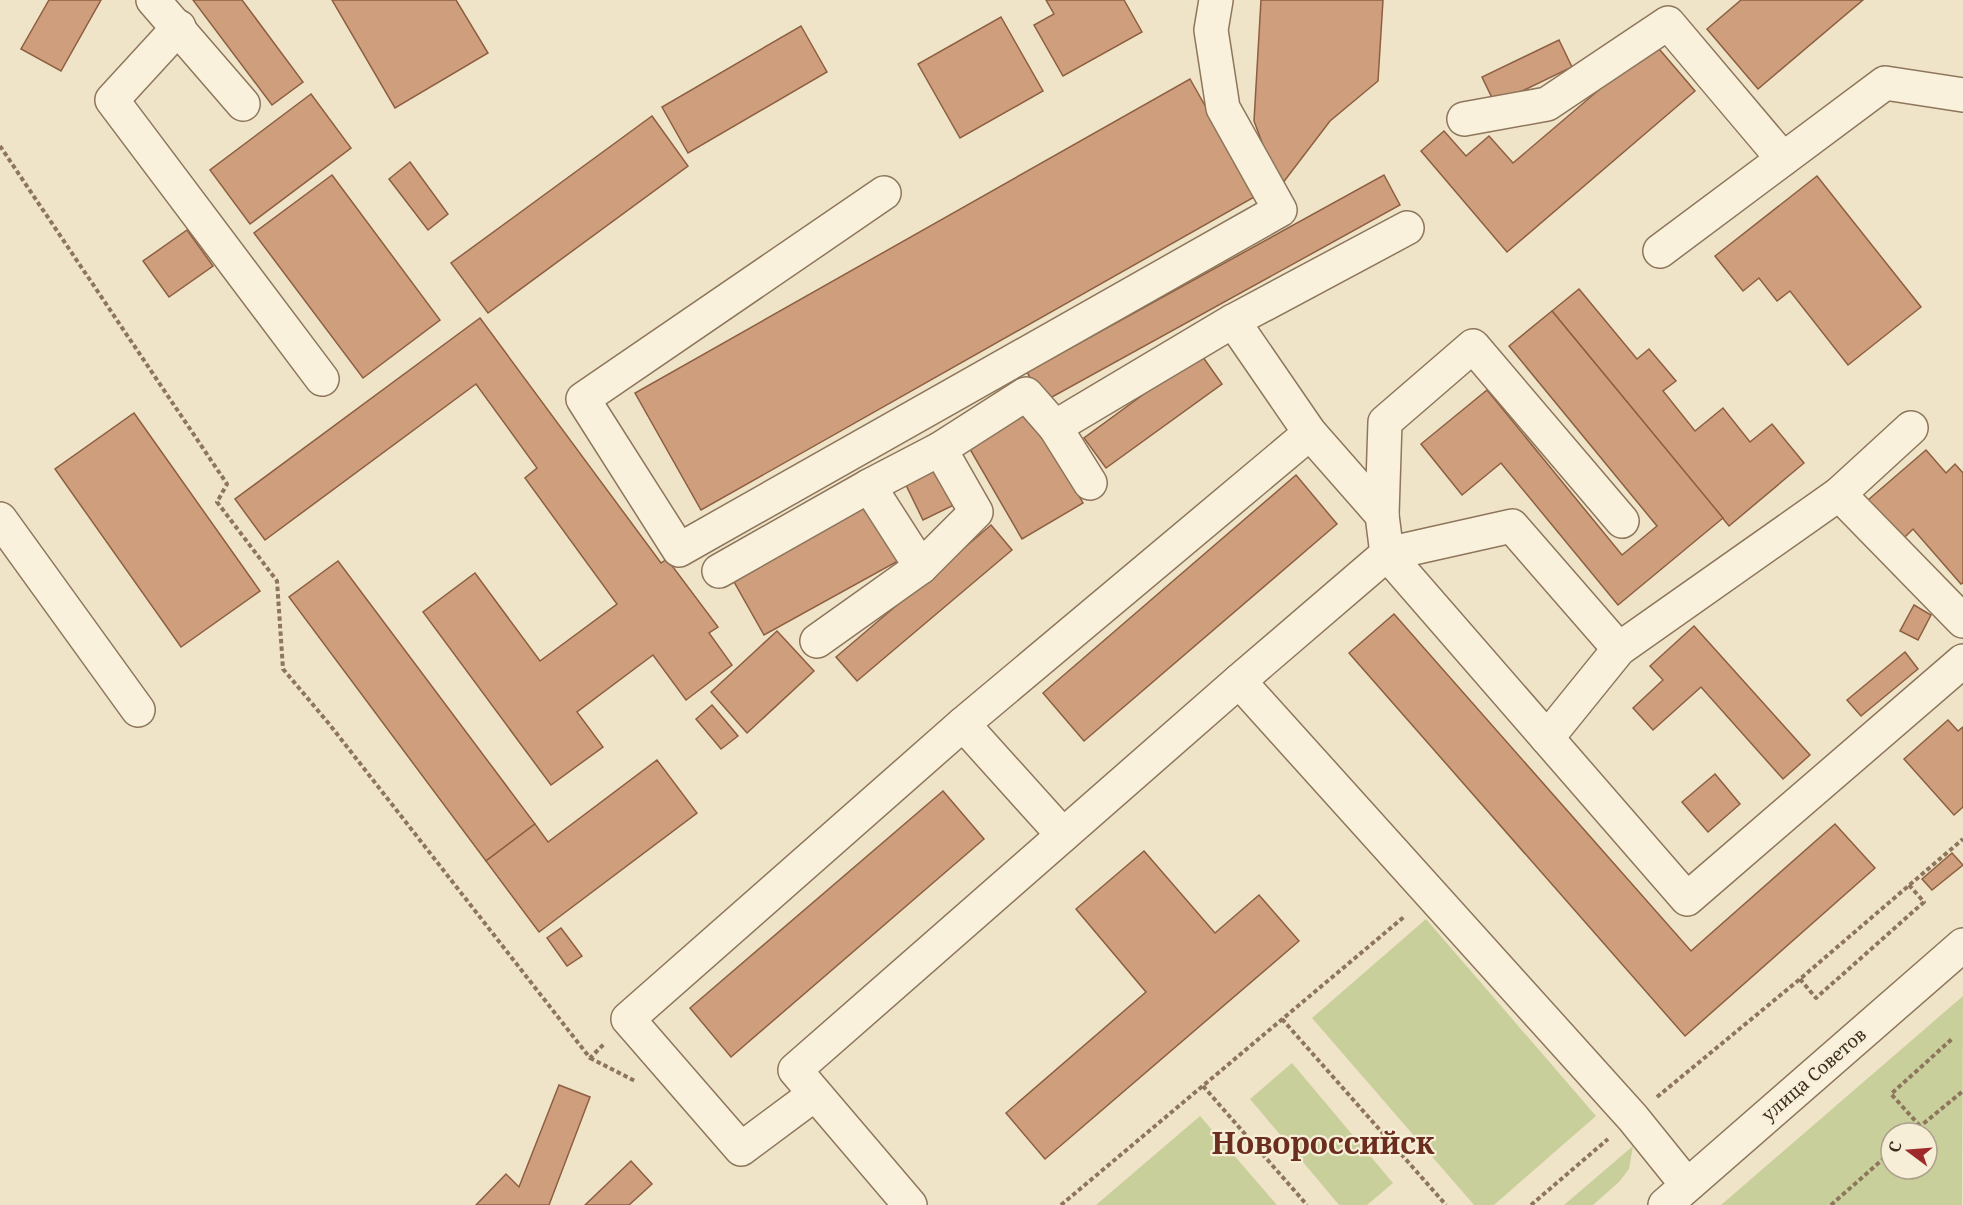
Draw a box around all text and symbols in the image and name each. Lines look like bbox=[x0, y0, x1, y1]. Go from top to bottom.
street label: улица Советов bbox=[1756, 1022, 1871, 1126]
north arrow bbox=[1879, 1121, 1939, 1181]
district label: Новороссийск bbox=[1212, 1122, 1435, 1163]
text: С bbox=[1883, 1139, 1907, 1155]

